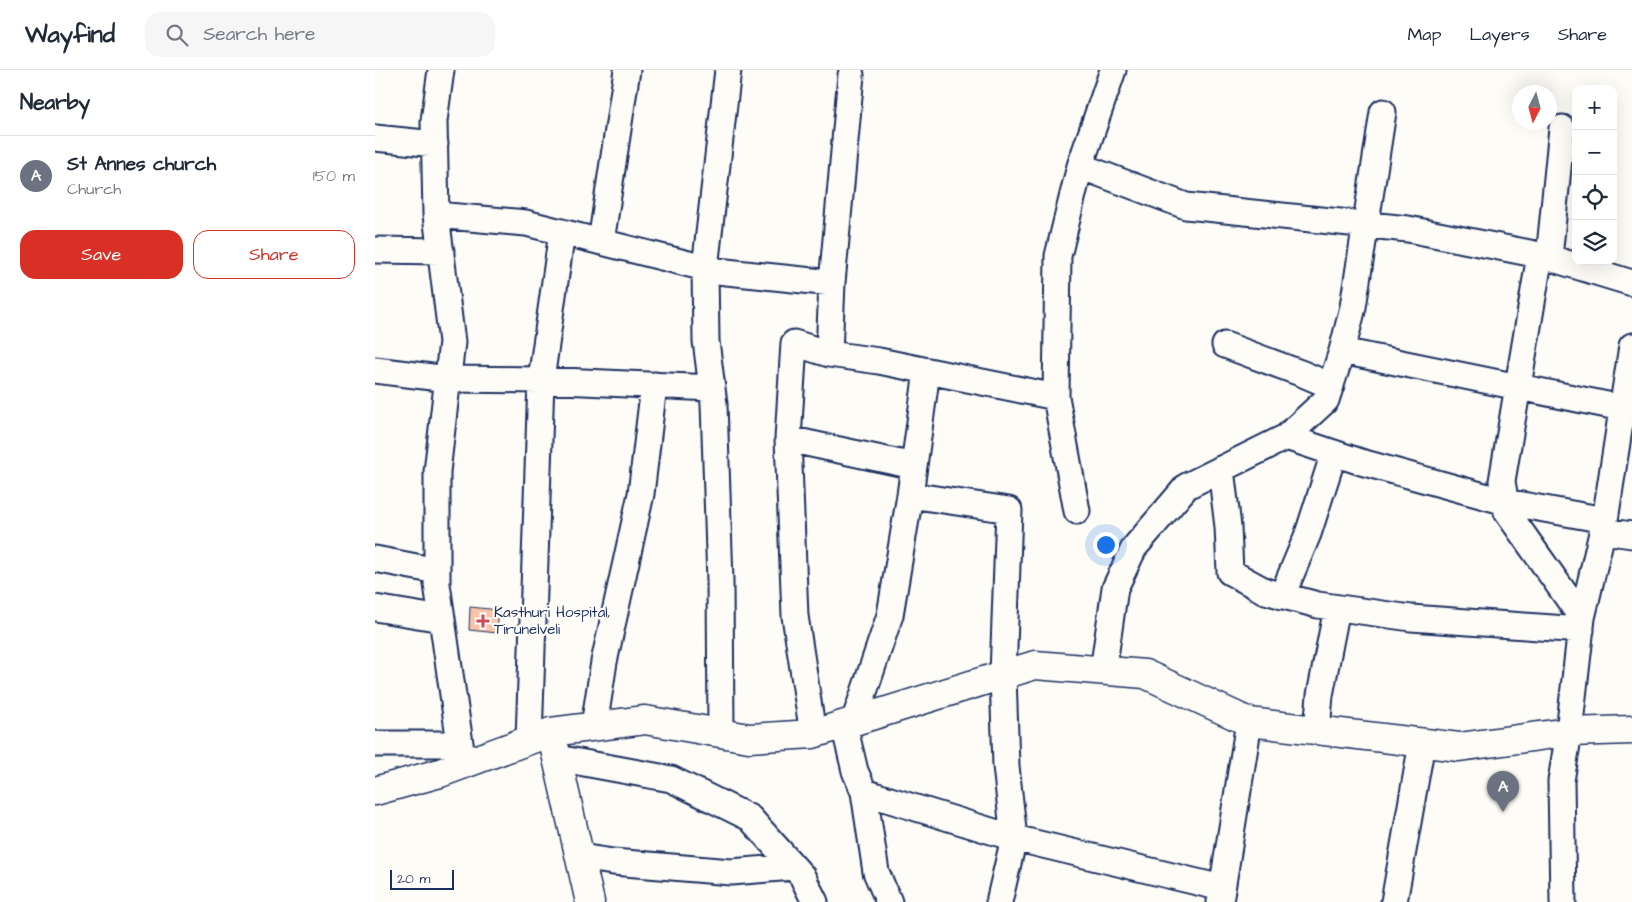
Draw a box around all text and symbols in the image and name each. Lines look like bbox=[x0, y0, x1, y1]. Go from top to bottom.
search box bbox=[145, 12, 495, 57]
text: Wayfind bbox=[25, 18, 115, 52]
icon: search bbox=[163, 21, 191, 49]
text: Search here bbox=[203, 21, 315, 48]
text: Map bbox=[1407, 22, 1441, 47]
text: Layers bbox=[1469, 22, 1530, 47]
text: Share bbox=[1558, 22, 1607, 47]
north arrow bbox=[1512, 85, 1557, 130]
map controls bbox=[1572, 85, 1617, 265]
button: + bbox=[1572, 85, 1617, 130]
text: Nearby bbox=[20, 88, 90, 117]
button: − bbox=[1572, 130, 1617, 175]
text: St Annes church bbox=[67, 151, 216, 178]
text: A bbox=[31, 165, 41, 187]
text: 150 m bbox=[313, 165, 355, 187]
button: locate bbox=[1572, 175, 1617, 220]
text: Church bbox=[67, 178, 121, 200]
button: layers bbox=[1572, 220, 1617, 265]
button: Save bbox=[20, 230, 183, 279]
button: Share bbox=[193, 230, 355, 279]
your location bbox=[1093, 532, 1119, 558]
place label: Kasthuri Hospital, Tirunelveli bbox=[494, 602, 610, 640]
marker: Kasthuri Hospital, Tirunelveli bbox=[476, 614, 490, 628]
pin: A bbox=[1487, 771, 1519, 812]
scale bar bbox=[390, 867, 454, 890]
text: 20 m bbox=[397, 869, 430, 889]

